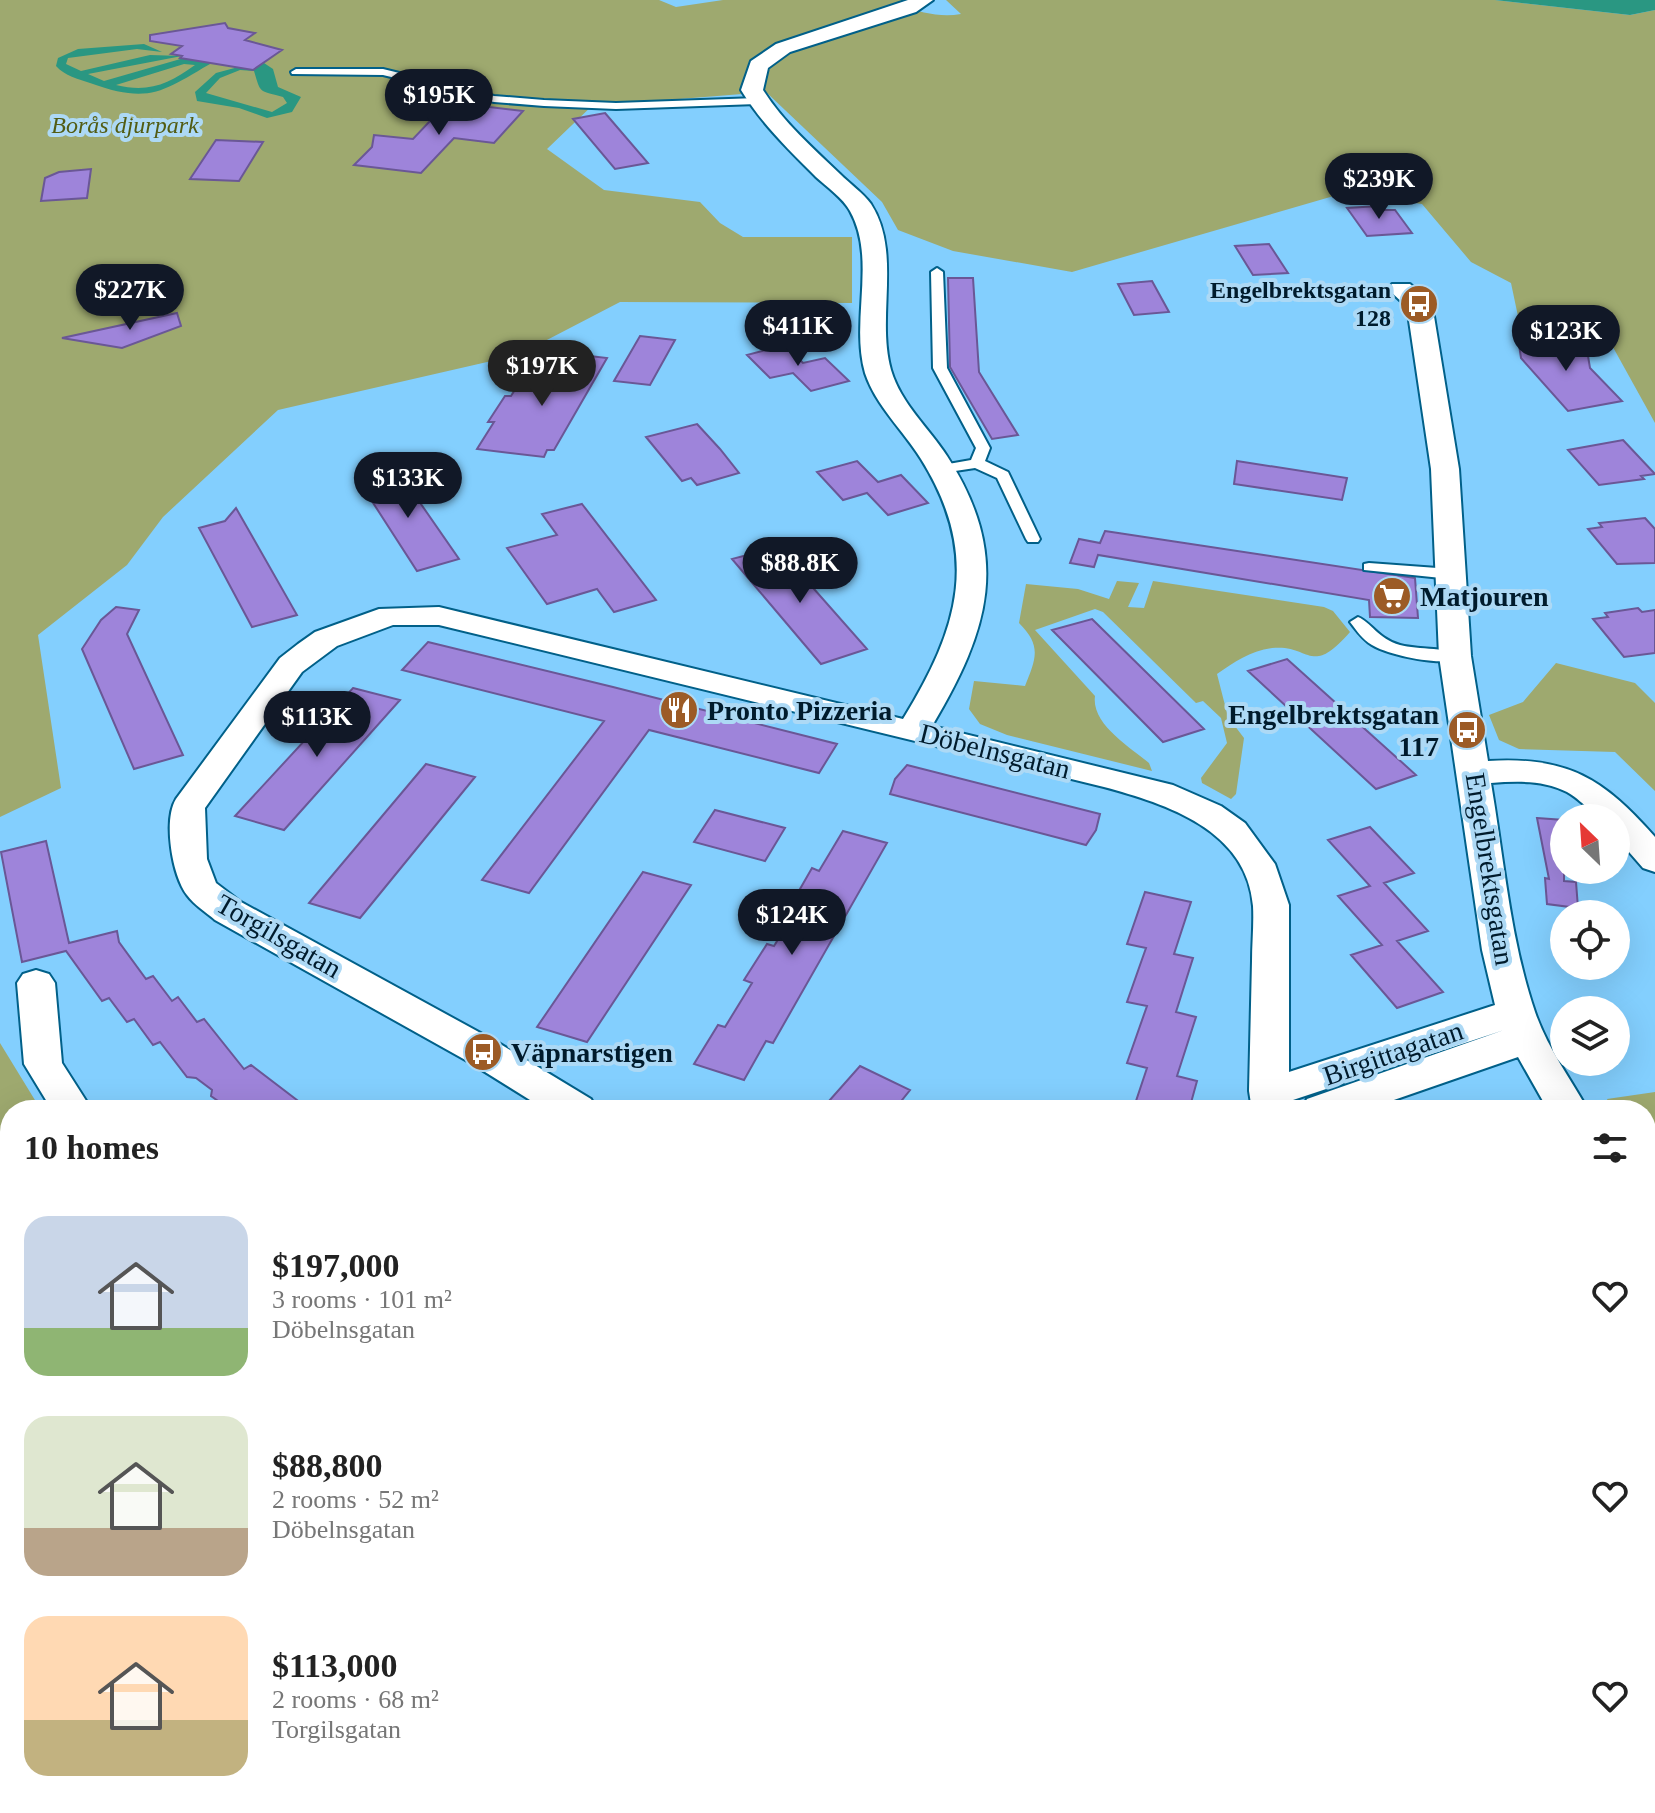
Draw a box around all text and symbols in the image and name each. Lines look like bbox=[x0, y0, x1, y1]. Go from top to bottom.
pin: $195K bbox=[383, 69, 495, 137]
text: $195K bbox=[403, 80, 475, 109]
park label: Borås djurpark bbox=[51, 112, 199, 138]
pin: $239K bbox=[1323, 153, 1435, 221]
text: $239K bbox=[1343, 164, 1415, 193]
pin: $227K bbox=[74, 264, 186, 332]
text: $227K bbox=[94, 275, 166, 304]
place label: Engelbrektsgatan 128 bbox=[1210, 277, 1391, 331]
bus stop icon: Engelbrektsgatan 128 bbox=[1398, 283, 1440, 325]
pin: $411K bbox=[742, 300, 854, 368]
pin: $123K bbox=[1510, 305, 1622, 373]
text: $411K bbox=[763, 311, 833, 340]
text: $123K bbox=[1530, 316, 1602, 345]
pin: $197K bbox=[486, 340, 598, 408]
text: $197K bbox=[506, 351, 578, 380]
pin: $133K bbox=[352, 452, 464, 520]
text: $133K bbox=[372, 463, 444, 492]
pin: $88.8K bbox=[735, 537, 865, 605]
text: $88.8K bbox=[761, 548, 839, 577]
supermarket icon: Matjouren bbox=[1371, 575, 1413, 617]
place label: Matjouren bbox=[1420, 581, 1549, 612]
restaurant icon: Pronto Pizzeria bbox=[658, 689, 700, 731]
pin: $113K bbox=[261, 691, 373, 759]
place label: Pronto Pizzeria bbox=[707, 695, 892, 726]
place label: Engelbrektsgatan 117 bbox=[1228, 699, 1439, 762]
text: $113K bbox=[282, 702, 352, 731]
bus stop icon: Engelbrektsgatan 117 bbox=[1446, 709, 1488, 751]
street label: Döbelnsgatan bbox=[917, 717, 1073, 785]
street label: Engelbrektsgatan bbox=[1459, 771, 1521, 967]
north arrow bbox=[1550, 804, 1630, 884]
map controls bbox=[1550, 804, 1630, 1076]
street label: Torgilsgatan bbox=[211, 888, 347, 984]
pin: $124K bbox=[736, 889, 848, 957]
text: $124K bbox=[756, 900, 828, 929]
button: locate bbox=[1550, 900, 1630, 980]
button: layers bbox=[1550, 996, 1630, 1076]
street label: Birgittagatan bbox=[1319, 1015, 1467, 1091]
bus stop icon: Väpnarstigen bbox=[462, 1031, 504, 1073]
place label: Väpnarstigen bbox=[511, 1037, 673, 1068]
icon: filters bbox=[1588, 1126, 1632, 1170]
text: 10 homes bbox=[24, 1129, 159, 1166]
text: $197,000 bbox=[272, 1247, 400, 1284]
icon: home bbox=[88, 1248, 184, 1344]
icon: heart bbox=[1588, 1274, 1632, 1318]
text: 3 rooms · 101 m² bbox=[272, 1285, 452, 1314]
text: Döbelnsgatan bbox=[272, 1315, 415, 1344]
text: $88,800 bbox=[272, 1447, 383, 1484]
icon: home bbox=[88, 1448, 184, 1544]
icon: heart bbox=[1588, 1474, 1632, 1518]
text: 2 rooms · 52 m² bbox=[272, 1485, 439, 1514]
text: Döbelnsgatan bbox=[272, 1515, 415, 1544]
text: $113,000 bbox=[272, 1647, 398, 1684]
icon: home bbox=[88, 1648, 184, 1744]
icon: heart bbox=[1588, 1674, 1632, 1718]
text: 2 rooms · 68 m² bbox=[272, 1685, 439, 1714]
text: Torgilsgatan bbox=[272, 1715, 401, 1744]

